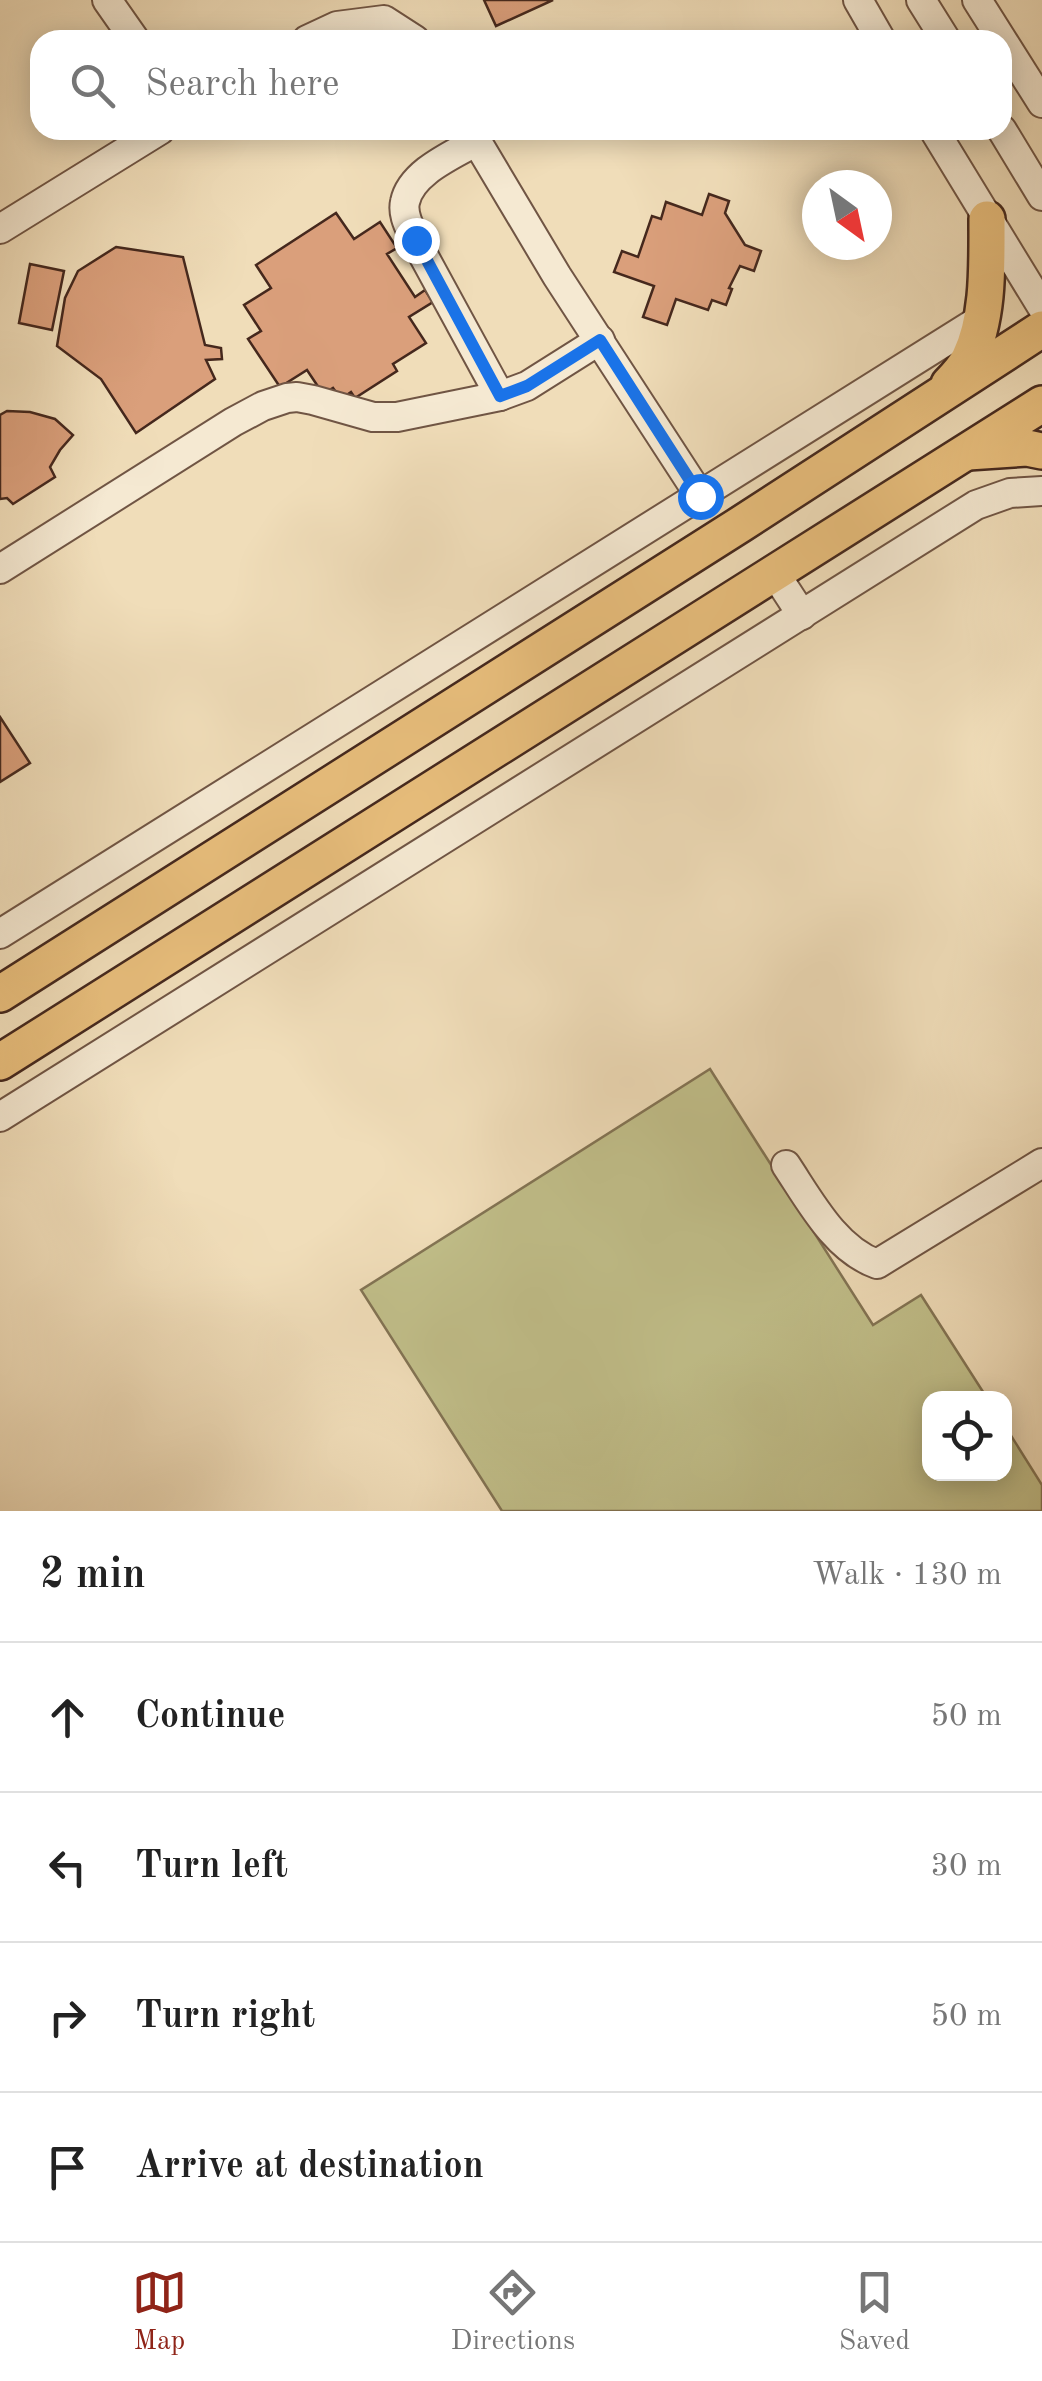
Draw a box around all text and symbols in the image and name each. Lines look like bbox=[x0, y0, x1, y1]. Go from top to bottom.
search box bbox=[30, 30, 1012, 140]
icon: search bbox=[65, 58, 120, 113]
text: Search here bbox=[145, 66, 340, 104]
north arrow bbox=[802, 170, 892, 260]
route end bbox=[394, 218, 440, 264]
route start bbox=[678, 474, 724, 520]
map controls bbox=[922, 1391, 1012, 1481]
button: locate bbox=[922, 1391, 1012, 1481]
text: 2 min bbox=[40, 1555, 146, 1597]
text: Walk · 130 m bbox=[812, 1560, 1002, 1592]
icon: ahead bbox=[40, 1690, 95, 1745]
text: Continue bbox=[135, 1698, 285, 1736]
text: 50 m bbox=[931, 1701, 1002, 1733]
icon: left bbox=[40, 1840, 95, 1895]
text: Turn left bbox=[135, 1848, 288, 1886]
text: 30 m bbox=[931, 1851, 1002, 1883]
icon: right bbox=[40, 1990, 95, 2045]
text: Turn right bbox=[135, 1998, 315, 2036]
text: 50 m bbox=[931, 2001, 1002, 2033]
icon: arrive bbox=[40, 2140, 95, 2195]
text: Arrive at destination bbox=[135, 2148, 484, 2186]
tab: Map bbox=[132, 2265, 187, 2360]
tab: Directions bbox=[451, 2265, 575, 2360]
tab: Saved bbox=[839, 2265, 910, 2360]

